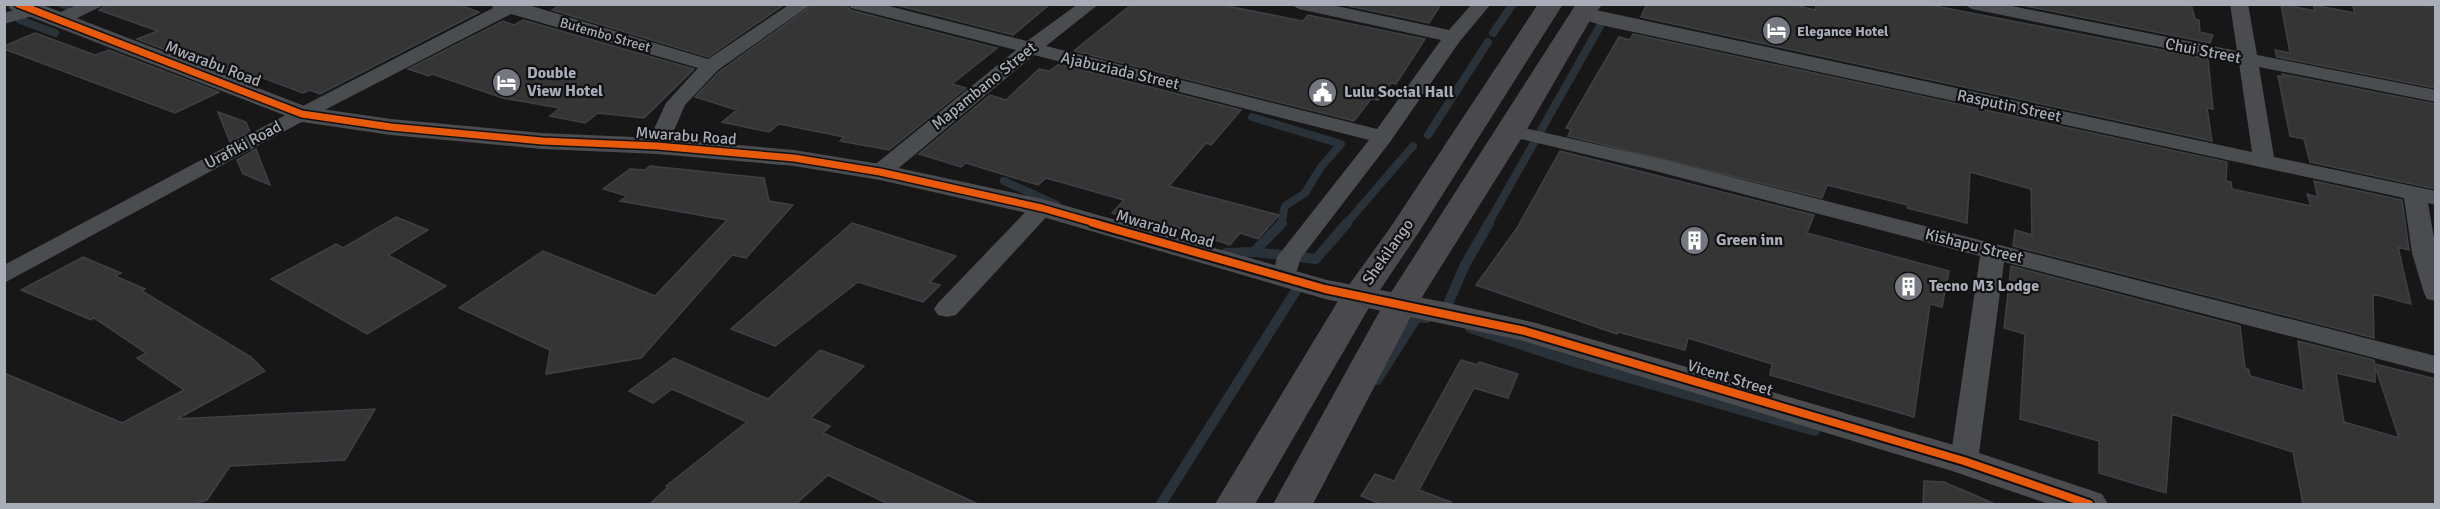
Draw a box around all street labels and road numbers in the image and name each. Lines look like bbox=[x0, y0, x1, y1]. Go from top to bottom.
street label: Butembo Street bbox=[558, 14, 652, 56]
street label: Chui Street bbox=[2163, 34, 2243, 68]
street label: Mwarabu Road bbox=[162, 37, 264, 91]
street label: Mapambano Street bbox=[928, 37, 1041, 134]
street label: Ajabuziada Street bbox=[1059, 48, 1182, 94]
street label: Rasputin Street bbox=[1955, 85, 2063, 127]
street label: Urafiki Road bbox=[201, 116, 285, 174]
street label: Mwarabu Road bbox=[635, 122, 737, 150]
street label: Mwarabu Road bbox=[1114, 205, 1216, 253]
street label: Shekilango bbox=[1358, 215, 1418, 289]
street label: Kishapu Street bbox=[1923, 224, 2025, 268]
street label: Vicent Street bbox=[1685, 355, 1776, 401]

